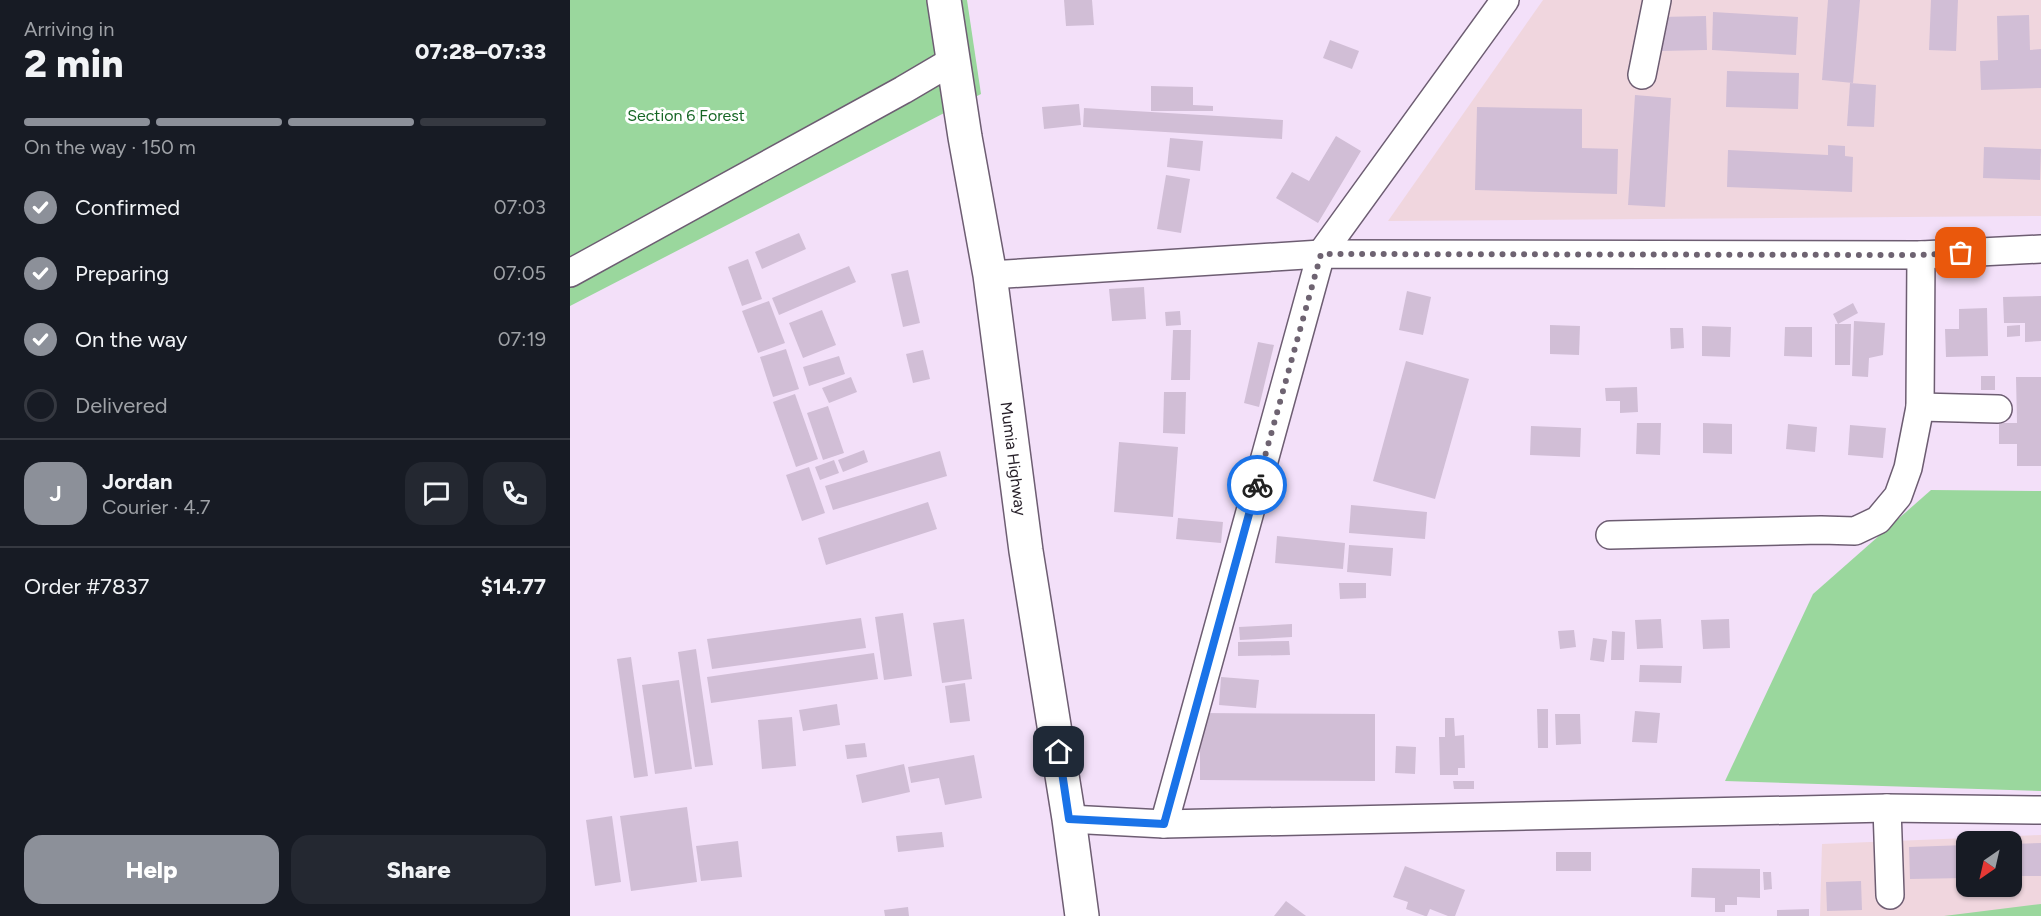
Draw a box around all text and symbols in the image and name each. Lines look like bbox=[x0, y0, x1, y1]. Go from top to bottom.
text: Arriving in bbox=[24, 17, 114, 41]
text: 07:28–07:33 bbox=[415, 38, 546, 65]
text: 2 min bbox=[24, 40, 124, 87]
park label: Section 6 Forest bbox=[627, 106, 745, 125]
text: On the way · 150 m bbox=[24, 135, 196, 159]
icon: check bbox=[24, 191, 57, 224]
text: Confirmed bbox=[75, 194, 180, 221]
text: 07:03 bbox=[494, 195, 546, 219]
pin bbox=[1935, 227, 1986, 278]
icon: bag bbox=[1944, 236, 1977, 269]
icon: check bbox=[24, 257, 57, 290]
text: Preparing bbox=[75, 260, 169, 287]
text: 07:05 bbox=[493, 261, 546, 285]
icon: check bbox=[24, 323, 57, 356]
text: On the way bbox=[75, 326, 187, 353]
text: 07:19 bbox=[498, 327, 546, 351]
text: Delivered bbox=[75, 392, 168, 419]
street label: Mumia Highway bbox=[997, 401, 1030, 517]
courier bbox=[1227, 455, 1287, 515]
button: chat bbox=[405, 462, 468, 525]
button: phone bbox=[483, 462, 546, 525]
text: Jordan bbox=[102, 468, 173, 495]
icon: bike bbox=[1241, 469, 1274, 502]
text: J bbox=[49, 480, 62, 507]
text: Courier · 4.7 bbox=[102, 495, 211, 519]
text: Order #7837 bbox=[24, 573, 149, 600]
text: $14.77 bbox=[481, 573, 546, 600]
pin bbox=[1033, 726, 1084, 777]
icon: home bbox=[1042, 735, 1075, 768]
north arrow bbox=[1956, 831, 2022, 897]
map controls bbox=[1956, 831, 2022, 897]
button: Help bbox=[24, 835, 279, 904]
button: Share bbox=[291, 835, 546, 904]

